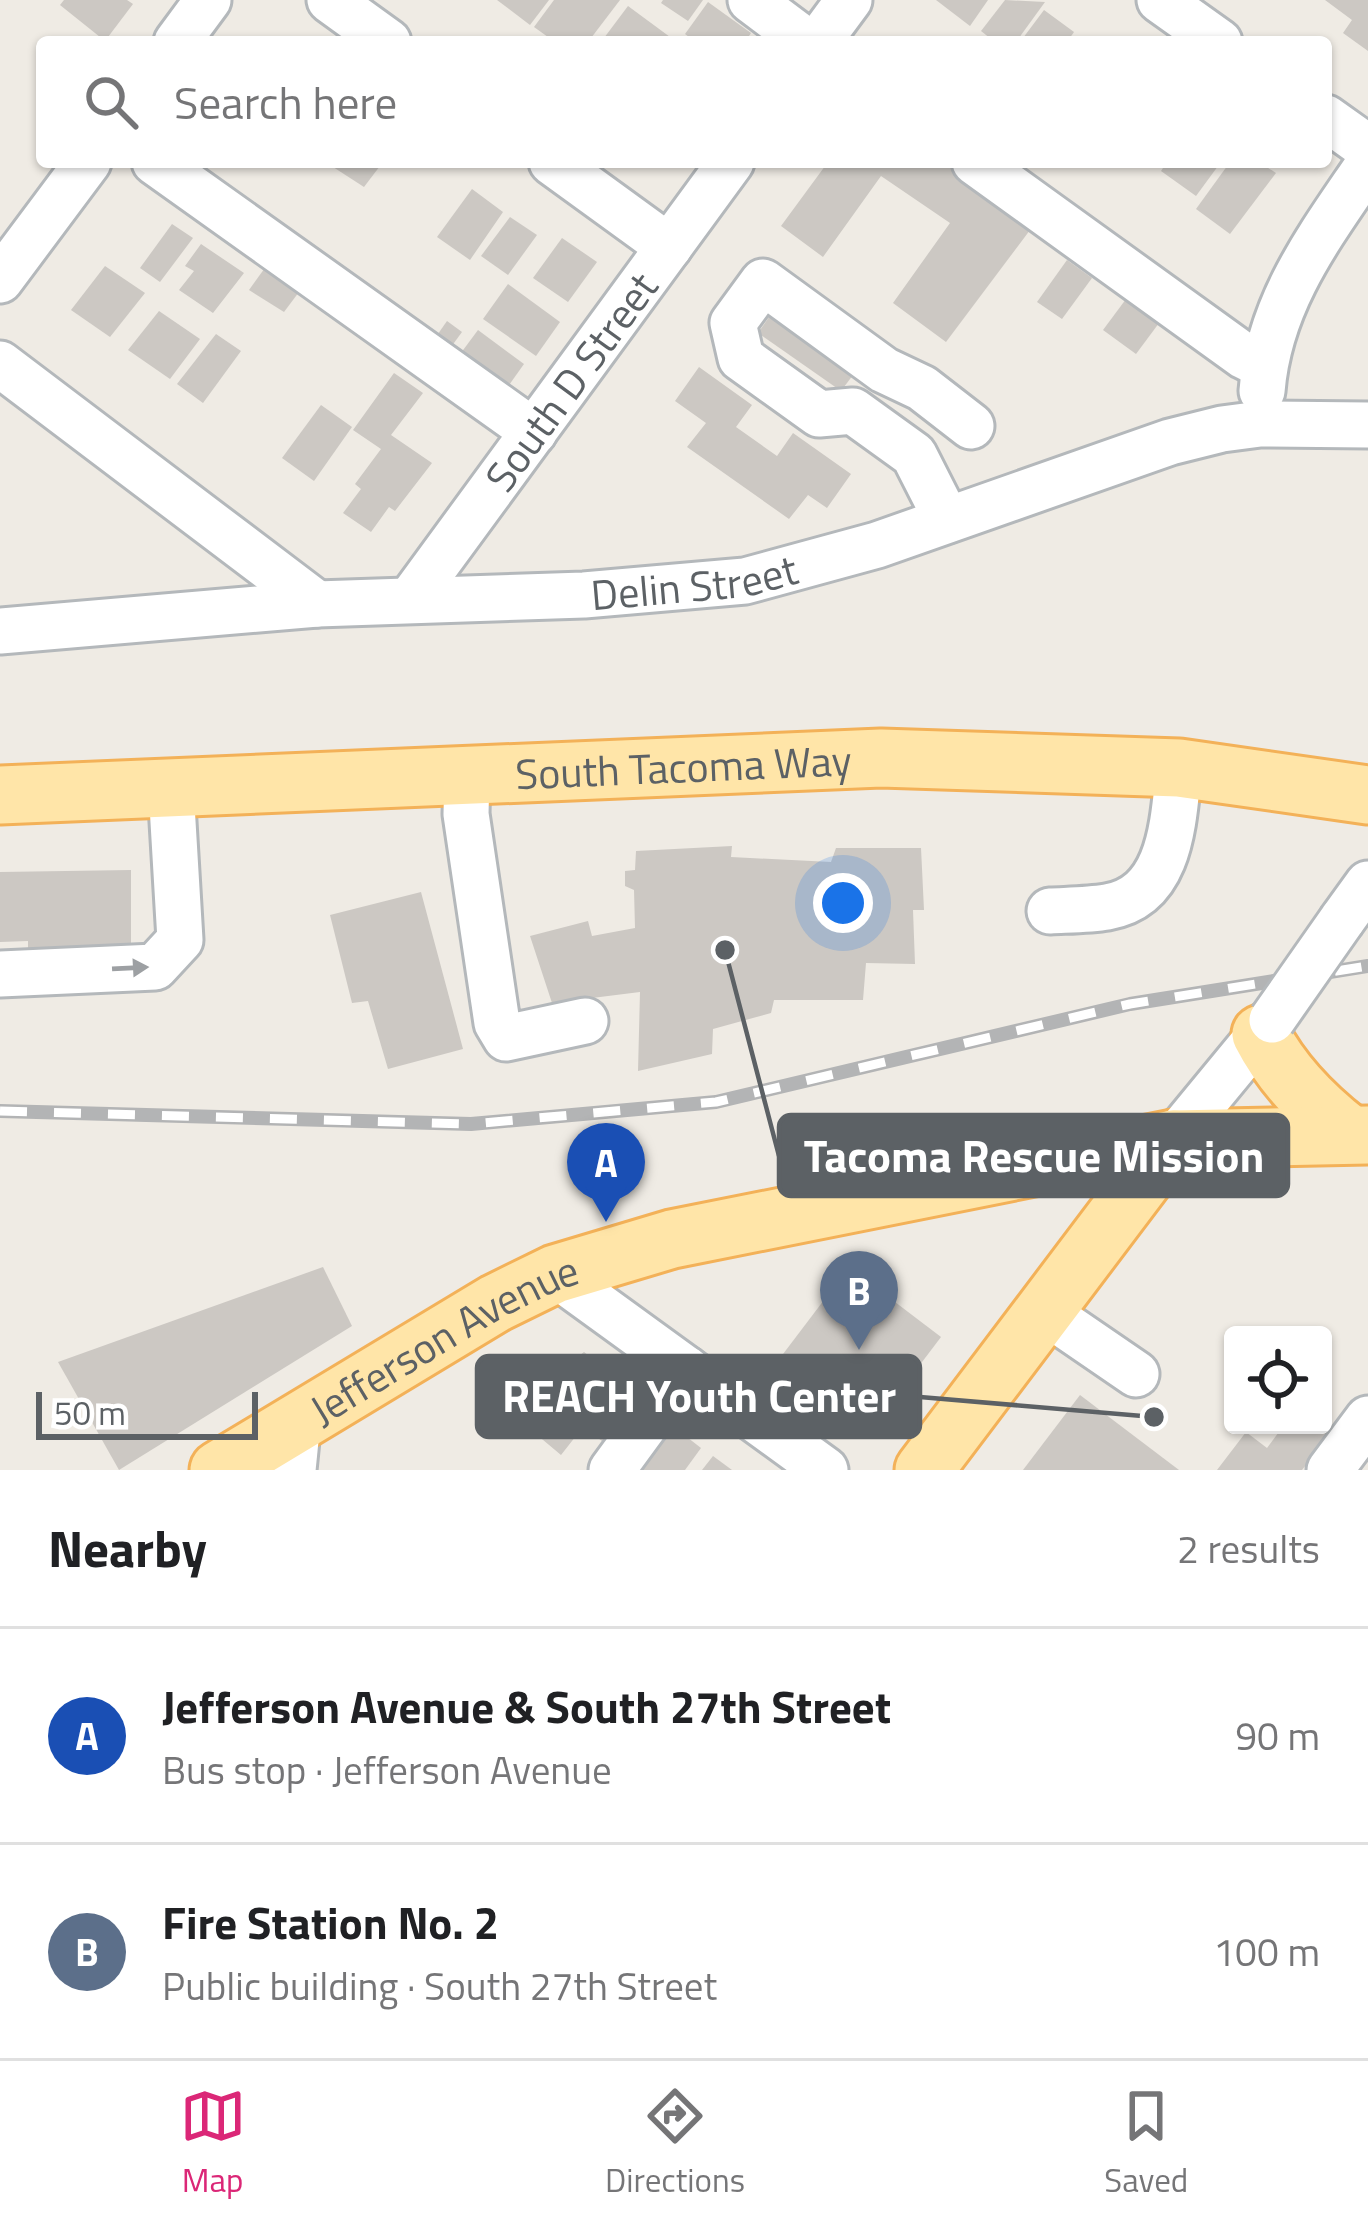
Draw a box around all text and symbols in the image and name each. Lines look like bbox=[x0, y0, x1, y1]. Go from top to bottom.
search box bbox=[36, 36, 1332, 168]
text: Search here bbox=[174, 68, 397, 136]
icon: search bbox=[78, 69, 144, 135]
street label: South D Street bbox=[468, 258, 673, 504]
street label: Delin Street bbox=[588, 536, 805, 626]
street label: South Tacoma Way bbox=[514, 727, 853, 805]
your location bbox=[813, 873, 873, 933]
one-way arrow bbox=[112, 958, 150, 977]
callout: Tacoma Rescue Mission bbox=[779, 1115, 1288, 1196]
text: Tacoma Rescue Mission bbox=[804, 1121, 1264, 1189]
pin: A bbox=[567, 1123, 645, 1222]
street label: Jefferson Avenue bbox=[297, 1237, 586, 1440]
pin: B bbox=[820, 1251, 898, 1350]
map controls bbox=[1224, 1326, 1332, 1434]
button: locate bbox=[1224, 1326, 1332, 1434]
callout: REACH Youth Center bbox=[477, 1356, 920, 1437]
text: REACH Youth Center bbox=[502, 1361, 896, 1429]
scale bar bbox=[36, 1386, 258, 1439]
text: 50 m bbox=[54, 1388, 126, 1438]
text: Nearby bbox=[48, 1509, 207, 1587]
text: 2 results bbox=[1177, 1519, 1320, 1578]
text: Jefferson Avenue & South 27th Street bbox=[162, 1672, 891, 1740]
text: A bbox=[75, 1706, 99, 1765]
text: 90 m bbox=[1235, 1706, 1320, 1765]
text: Bus stop · Jefferson Avenue bbox=[162, 1740, 612, 1799]
text: Fire Station No. 2 bbox=[162, 1888, 499, 1956]
text: B bbox=[75, 1922, 99, 1981]
text: 100 m bbox=[1213, 1922, 1320, 1981]
text: Public building · South 27th Street bbox=[162, 1956, 717, 2015]
tab: Map bbox=[180, 2083, 246, 2205]
tab: Directions bbox=[605, 2083, 745, 2205]
tab: Saved bbox=[1104, 2083, 1188, 2205]

